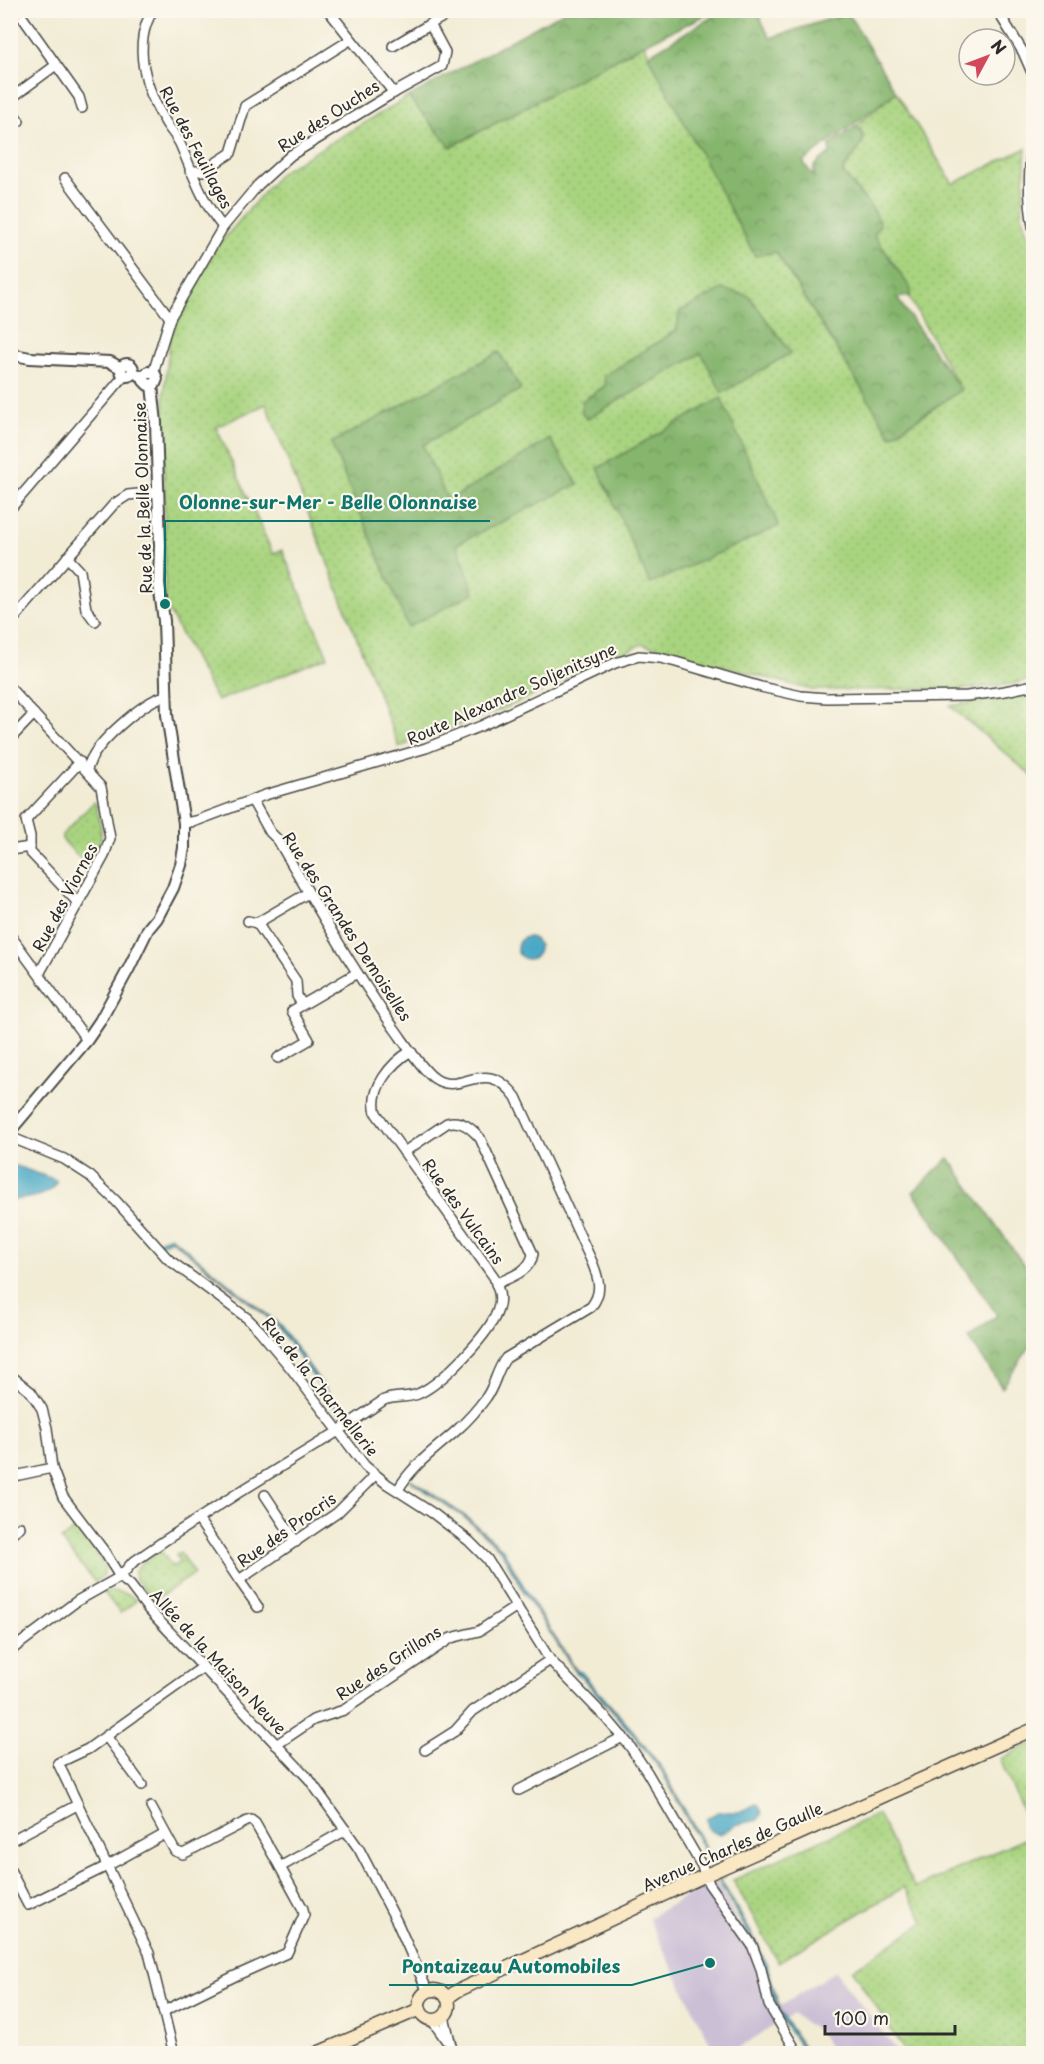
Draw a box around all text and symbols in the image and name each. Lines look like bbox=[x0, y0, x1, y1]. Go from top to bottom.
north arrow bbox=[957, 27, 1017, 87]
text: N bbox=[986, 34, 1012, 59]
street label: Rue des Ouches bbox=[272, 73, 384, 157]
street label: Rue des Feuillages bbox=[155, 81, 239, 213]
street label: Rue de la Belle Olonnaise bbox=[127, 402, 157, 594]
callout: Olonne-sur-Mer - Belle Olonnaise bbox=[165, 485, 490, 521]
text: Olonne-sur-Mer - Belle Olonnaise bbox=[179, 488, 477, 515]
street label: Route Alexandre Soljenitsyne bbox=[402, 636, 620, 750]
street label: Rue des Grandes Demoiselles bbox=[278, 827, 418, 1025]
street label: Rue des Viornes bbox=[25, 839, 103, 955]
street label: Rue des Vulcains bbox=[417, 1153, 511, 1269]
street label: Rue de la Charmellerie bbox=[257, 1311, 385, 1461]
street label: Rue des Procris bbox=[232, 1486, 340, 1572]
street label: Allée de la Maison Neuve bbox=[145, 1583, 293, 1739]
street label: Rue des Grillons bbox=[331, 1619, 445, 1705]
street label: Avenue Charles de Gaulle bbox=[638, 1795, 826, 1897]
callout: Pontaizeau Automobiles bbox=[389, 1949, 632, 1985]
text: Pontaizeau Automobiles bbox=[402, 1952, 621, 1979]
scale bar bbox=[825, 1998, 956, 2036]
text: 100 m bbox=[834, 2004, 889, 2031]

